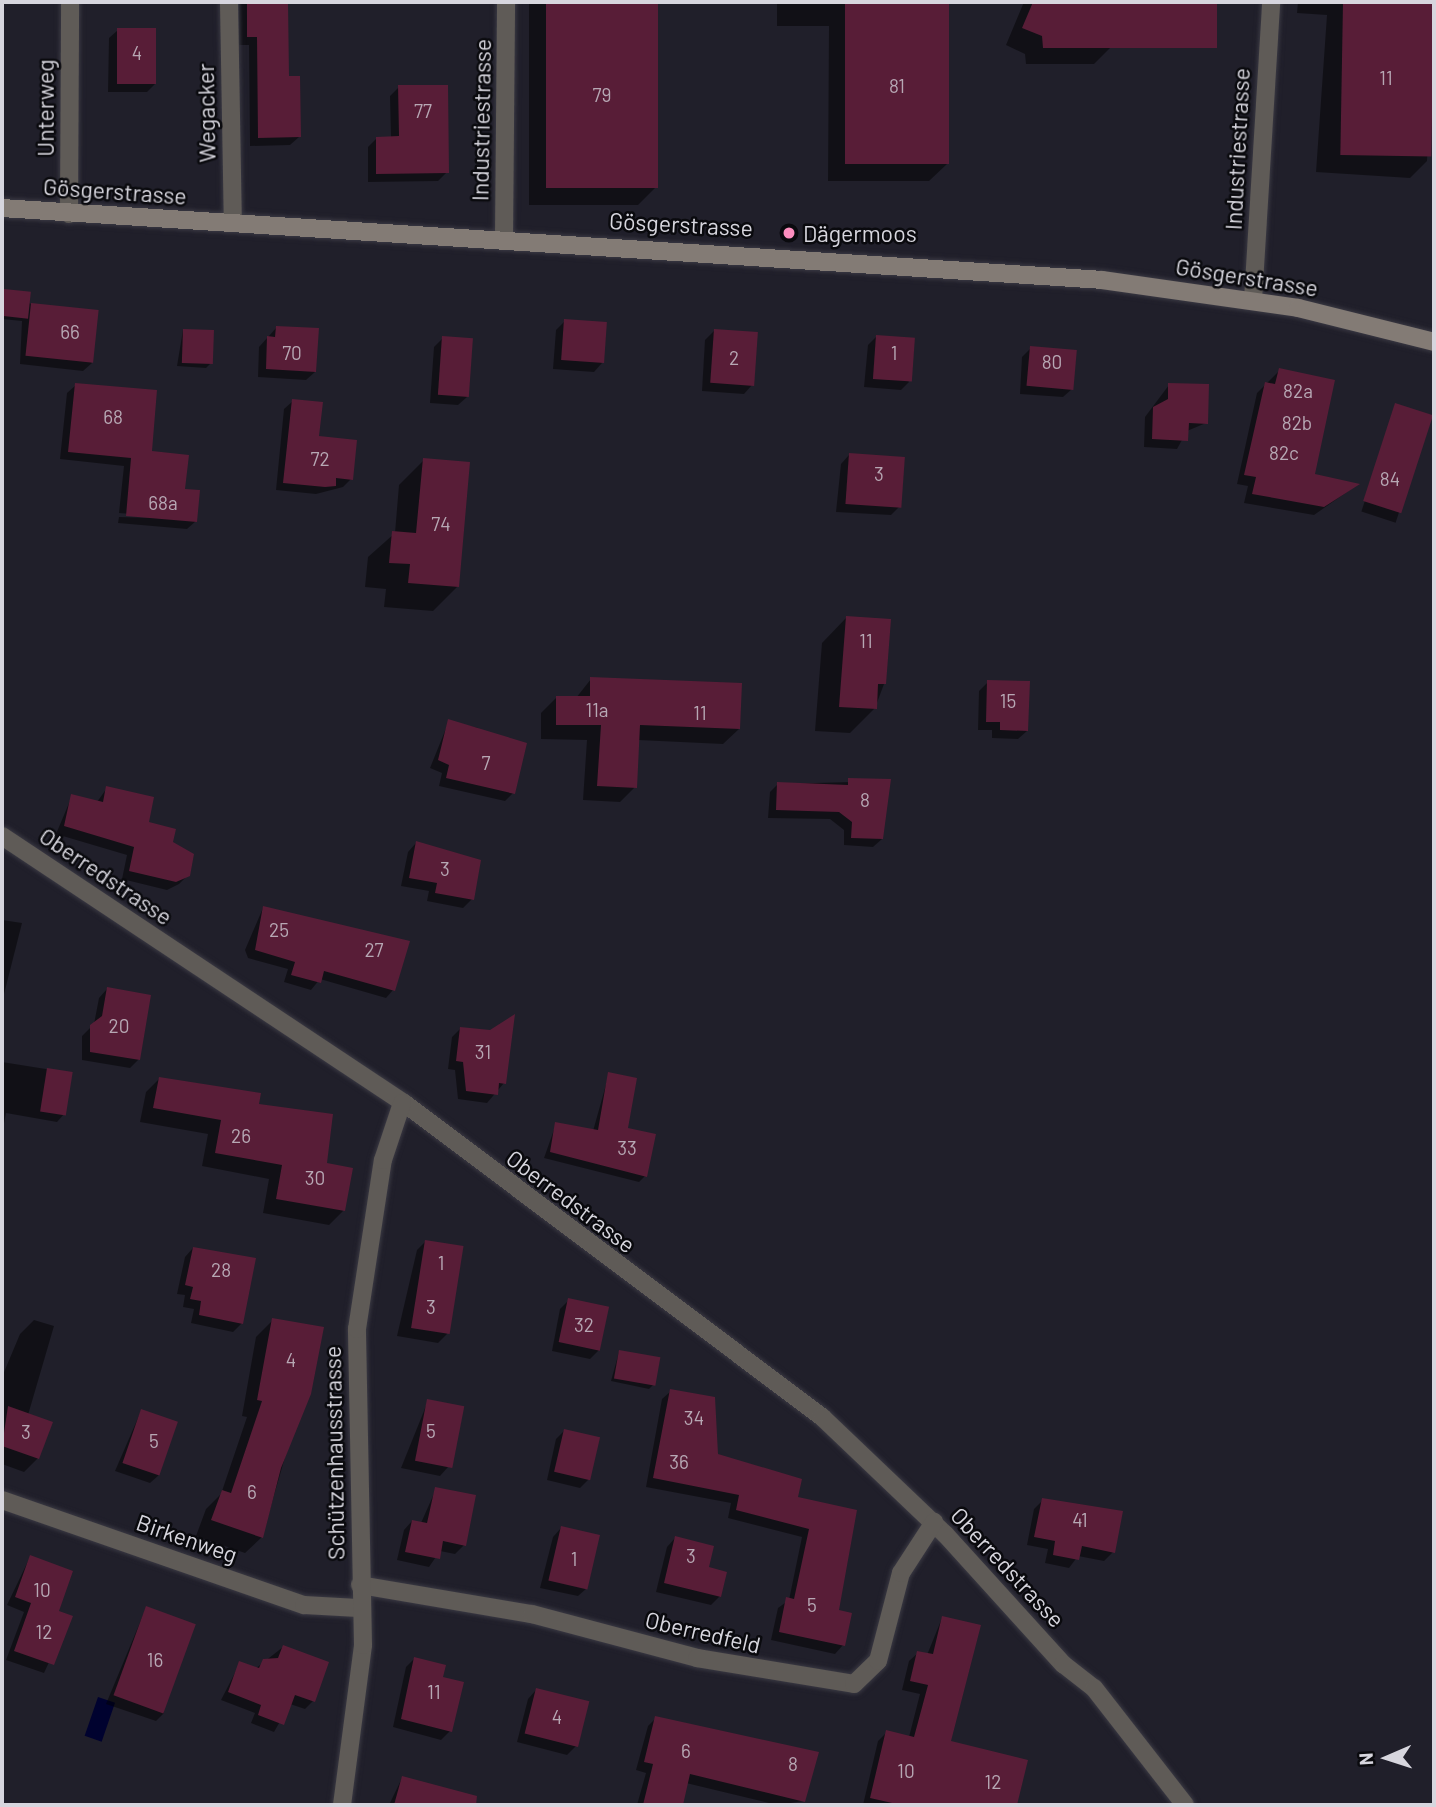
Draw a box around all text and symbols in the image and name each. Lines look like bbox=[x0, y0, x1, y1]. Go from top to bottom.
street label: Industriestrasse bbox=[466, 39, 496, 201]
house number: 4 bbox=[132, 42, 142, 64]
street label: Unterweg bbox=[31, 59, 59, 157]
street label: Wegacker bbox=[191, 63, 221, 163]
street label: Industriestrasse bbox=[1219, 67, 1255, 231]
house number: 11 bbox=[1379, 67, 1393, 89]
house number: 81 bbox=[889, 75, 905, 97]
house number: 79 bbox=[593, 84, 611, 106]
house number: 77 bbox=[414, 100, 432, 122]
street label: Gösgerstrasse bbox=[42, 172, 188, 210]
street label: Gösgerstrasse bbox=[608, 206, 754, 242]
place label: Dägermoos bbox=[803, 219, 917, 247]
marker: Dägermoos bbox=[781, 225, 797, 241]
street label: Gösgerstrasse bbox=[1174, 252, 1320, 302]
house number: 66 bbox=[60, 321, 80, 343]
house number: 70 bbox=[282, 342, 302, 364]
house number: 1 bbox=[891, 342, 897, 364]
house number: 2 bbox=[729, 347, 739, 369]
house number: 80 bbox=[1042, 351, 1062, 373]
house number: 82a bbox=[1283, 380, 1313, 402]
house number: 68 bbox=[103, 406, 123, 428]
house number: 82b bbox=[1282, 412, 1312, 434]
house number: 82c bbox=[1269, 442, 1299, 464]
house number: 72 bbox=[310, 448, 330, 470]
house number: 3 bbox=[874, 463, 884, 485]
house number: 84 bbox=[1380, 468, 1400, 490]
house number: 68a bbox=[148, 492, 178, 514]
house number: 74 bbox=[431, 513, 451, 535]
house number: 11 bbox=[859, 630, 873, 652]
house number: 15 bbox=[1000, 690, 1016, 712]
house number: 11a bbox=[585, 699, 609, 721]
house number: 11 bbox=[693, 702, 707, 724]
house number: 7 bbox=[482, 752, 490, 774]
house number: 8 bbox=[860, 789, 870, 811]
street label: Oberredstrasse bbox=[34, 822, 178, 930]
house number: 3 bbox=[440, 858, 450, 880]
house number: 25 bbox=[269, 919, 289, 941]
house number: 27 bbox=[364, 939, 384, 961]
house number: 20 bbox=[109, 1015, 129, 1037]
house number: 31 bbox=[475, 1041, 491, 1063]
house number: 26 bbox=[231, 1125, 251, 1147]
house number: 33 bbox=[617, 1137, 637, 1159]
street label: Oberredstrasse bbox=[501, 1144, 641, 1258]
house number: 30 bbox=[305, 1167, 325, 1189]
house number: 1 bbox=[438, 1252, 444, 1274]
house number: 28 bbox=[211, 1259, 231, 1281]
house number: 3 bbox=[426, 1296, 436, 1318]
house number: 32 bbox=[574, 1314, 594, 1336]
street label: Schützenhausstrasse bbox=[318, 1346, 350, 1560]
house number: 4 bbox=[286, 1349, 296, 1371]
house number: 34 bbox=[684, 1407, 704, 1429]
house number: 5 bbox=[426, 1420, 436, 1442]
house number: 3 bbox=[21, 1421, 31, 1443]
house number: 5 bbox=[149, 1430, 159, 1452]
house number: 36 bbox=[669, 1451, 689, 1473]
house number: 6 bbox=[247, 1481, 257, 1503]
street label: Oberredstrasse bbox=[945, 1501, 1071, 1633]
street label: Birkenweg bbox=[133, 1508, 241, 1568]
house number: 41 bbox=[1072, 1509, 1088, 1531]
house number: 3 bbox=[686, 1545, 696, 1567]
house number: 1 bbox=[571, 1548, 577, 1570]
house number: 10 bbox=[33, 1579, 51, 1601]
house number: 5 bbox=[807, 1594, 817, 1616]
street label: Oberredfeld bbox=[643, 1605, 763, 1659]
house number: 12 bbox=[36, 1621, 52, 1643]
house number: 16 bbox=[147, 1649, 163, 1671]
house number: 11 bbox=[427, 1681, 441, 1703]
house number: 4 bbox=[552, 1706, 562, 1728]
north arrow bbox=[1352, 1723, 1422, 1793]
house number: 6 bbox=[681, 1740, 691, 1762]
text: N bbox=[1354, 1752, 1377, 1766]
house number: 8 bbox=[788, 1753, 798, 1775]
house number: 10 bbox=[897, 1760, 915, 1782]
house number: 12 bbox=[985, 1771, 1001, 1793]

